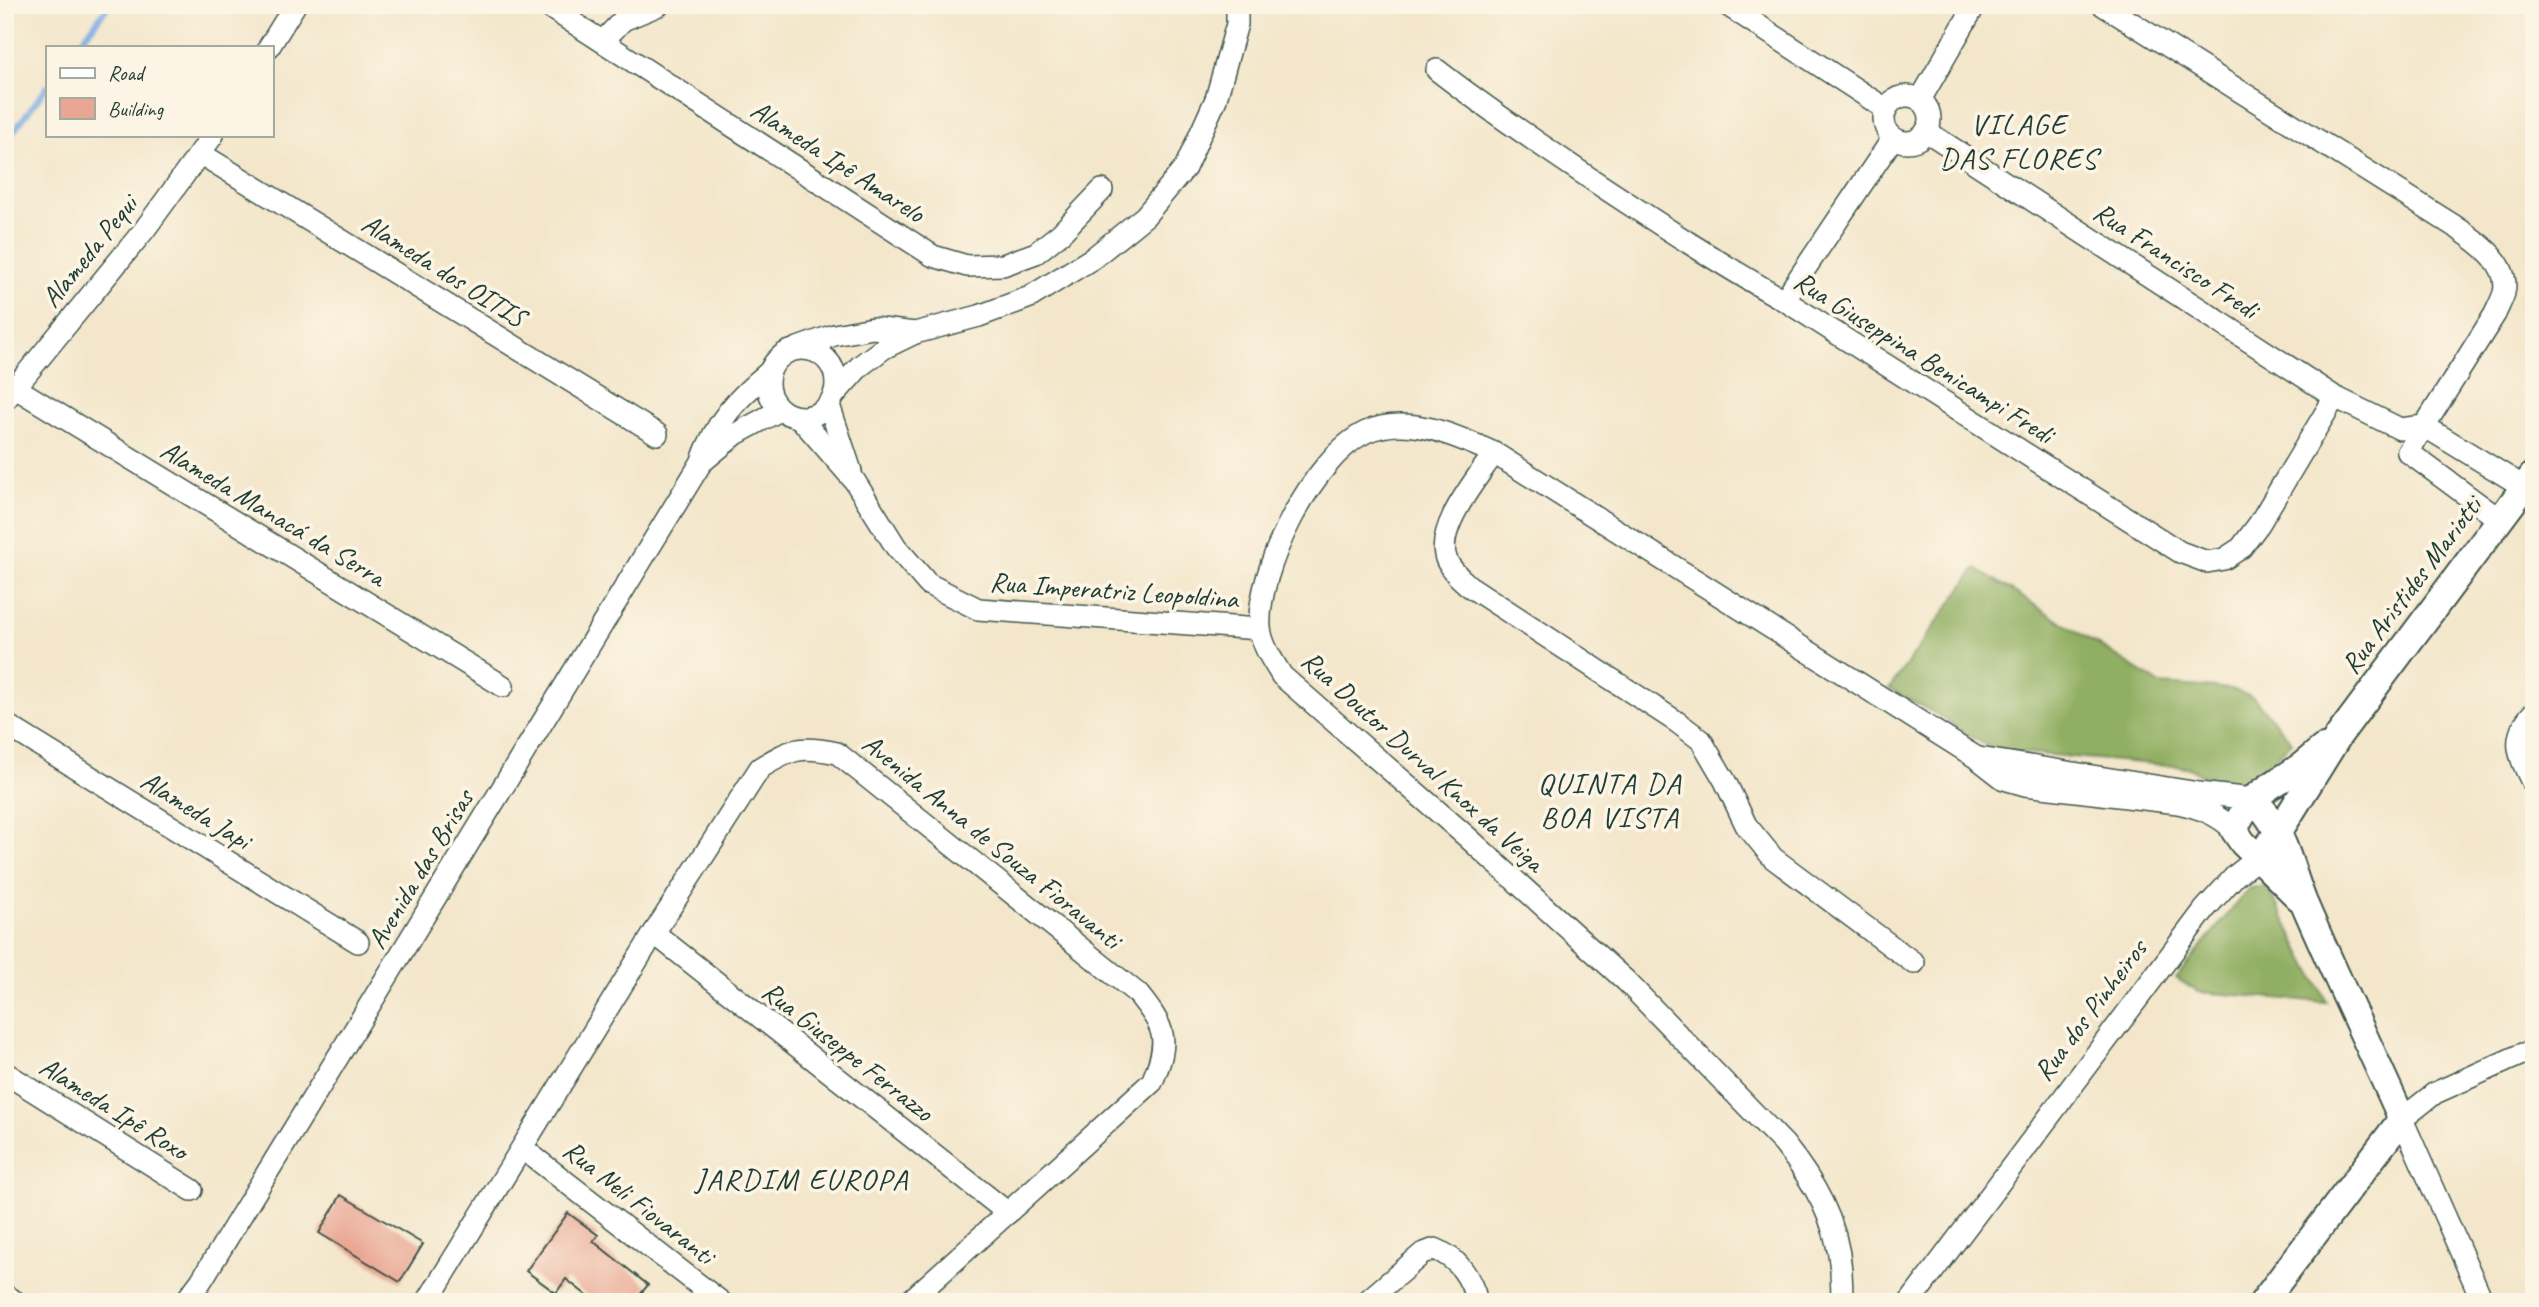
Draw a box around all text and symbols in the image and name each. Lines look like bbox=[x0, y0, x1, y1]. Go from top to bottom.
legend bbox=[46, 46, 273, 136]
text: Road bbox=[108, 60, 147, 86]
street label: Alameda Ipê Amarelo bbox=[745, 92, 933, 231]
text: Building bbox=[108, 96, 165, 122]
district label: VILAGE DAS FLORES bbox=[1940, 105, 2102, 177]
street label: Alameda Pequi bbox=[33, 185, 147, 314]
street label: Rua Francisco Fredi bbox=[2087, 194, 2268, 328]
street label: Alameda dos OITIS bbox=[356, 206, 535, 336]
street label: Rua Giuseppina Benicampi Fredi bbox=[1788, 263, 2063, 453]
street label: Alameda Manacá da Serra bbox=[154, 432, 394, 595]
street label: Rua Aristides Mariotti bbox=[2333, 487, 2491, 680]
street label: Rua Imperatriz Leopoldina bbox=[989, 564, 1241, 616]
street label: Rua Doutor Durval Knox da Veiga bbox=[1294, 643, 1553, 881]
street label: Avenida Anna de Souza Fioravanti bbox=[855, 726, 1131, 959]
street label: Alameda Japi bbox=[135, 763, 261, 859]
district label: QUINTA DA BOA VISTA bbox=[1538, 764, 1682, 836]
street label: Avenida das Brisas bbox=[359, 781, 482, 955]
street label: Rua dos Pinheiros bbox=[2026, 931, 2156, 1088]
street label: Rua Giuseppe Ferrazzo bbox=[755, 973, 942, 1130]
street label: Alameda Ipê Roxo bbox=[33, 1048, 197, 1169]
street label: Rua Neli Fiovaranti bbox=[556, 1132, 725, 1274]
district label: JARDIM EUROPA bbox=[693, 1160, 909, 1198]

